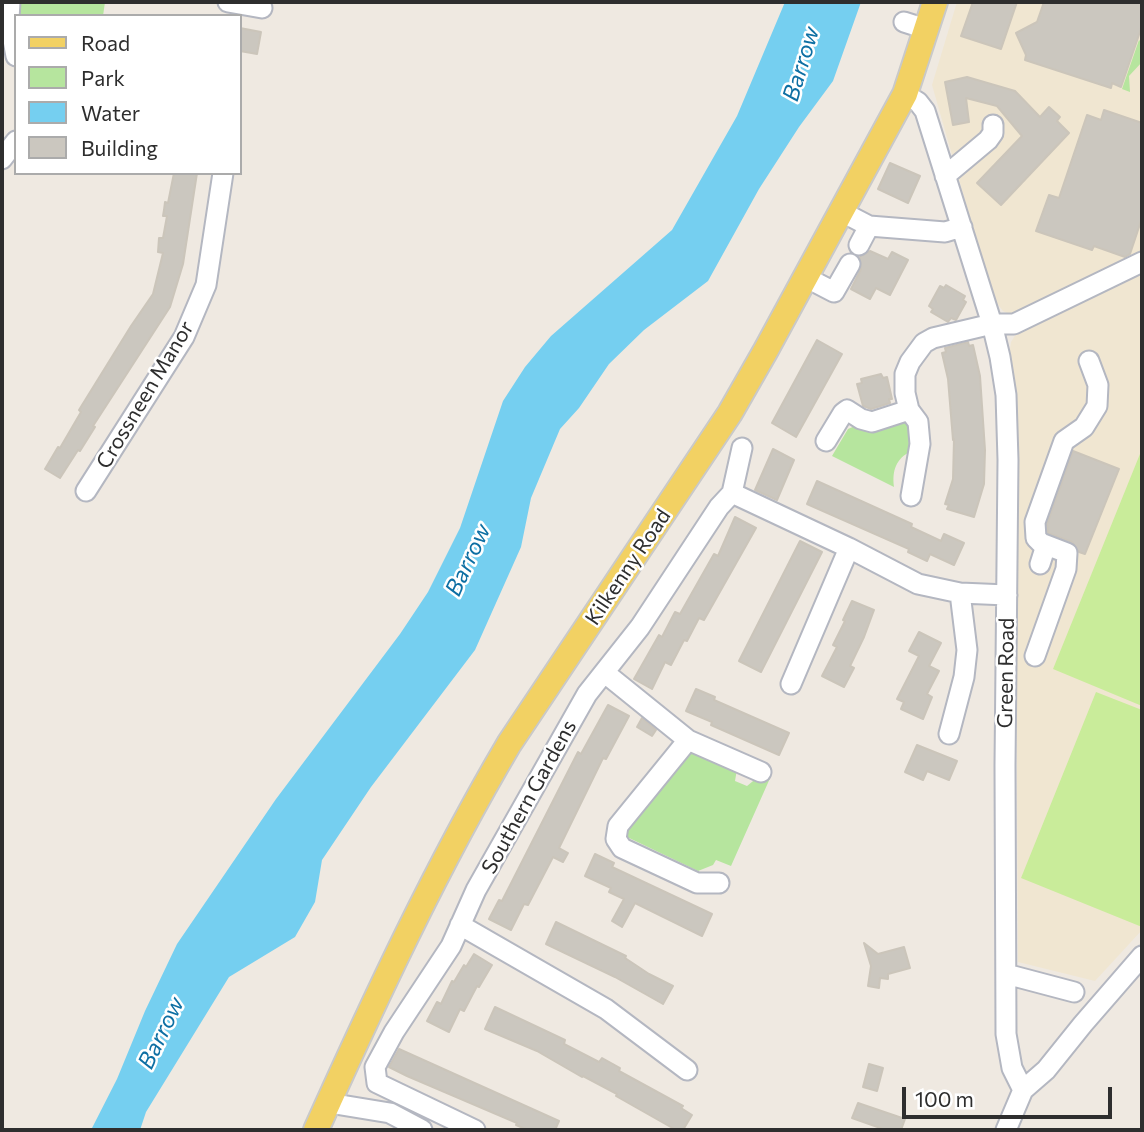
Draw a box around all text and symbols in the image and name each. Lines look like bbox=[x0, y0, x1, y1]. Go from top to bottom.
legend bbox=[14, 14, 242, 175]
water label: Barrow bbox=[777, 23, 825, 105]
text: Road bbox=[81, 30, 130, 55]
text: Park bbox=[81, 65, 125, 90]
text: Water bbox=[81, 100, 140, 125]
text: Building bbox=[81, 135, 158, 160]
street label: Crossneen Manor bbox=[91, 317, 199, 473]
street label: Kilkenny Road bbox=[580, 504, 676, 630]
water label: Barrow bbox=[439, 520, 497, 600]
street label: Green Road bbox=[992, 617, 1020, 729]
street label: Southern Gardens bbox=[476, 716, 582, 878]
water label: Barrow bbox=[132, 993, 190, 1073]
scale bar bbox=[906, 1072, 1116, 1116]
text: 100 m bbox=[915, 1086, 974, 1111]

